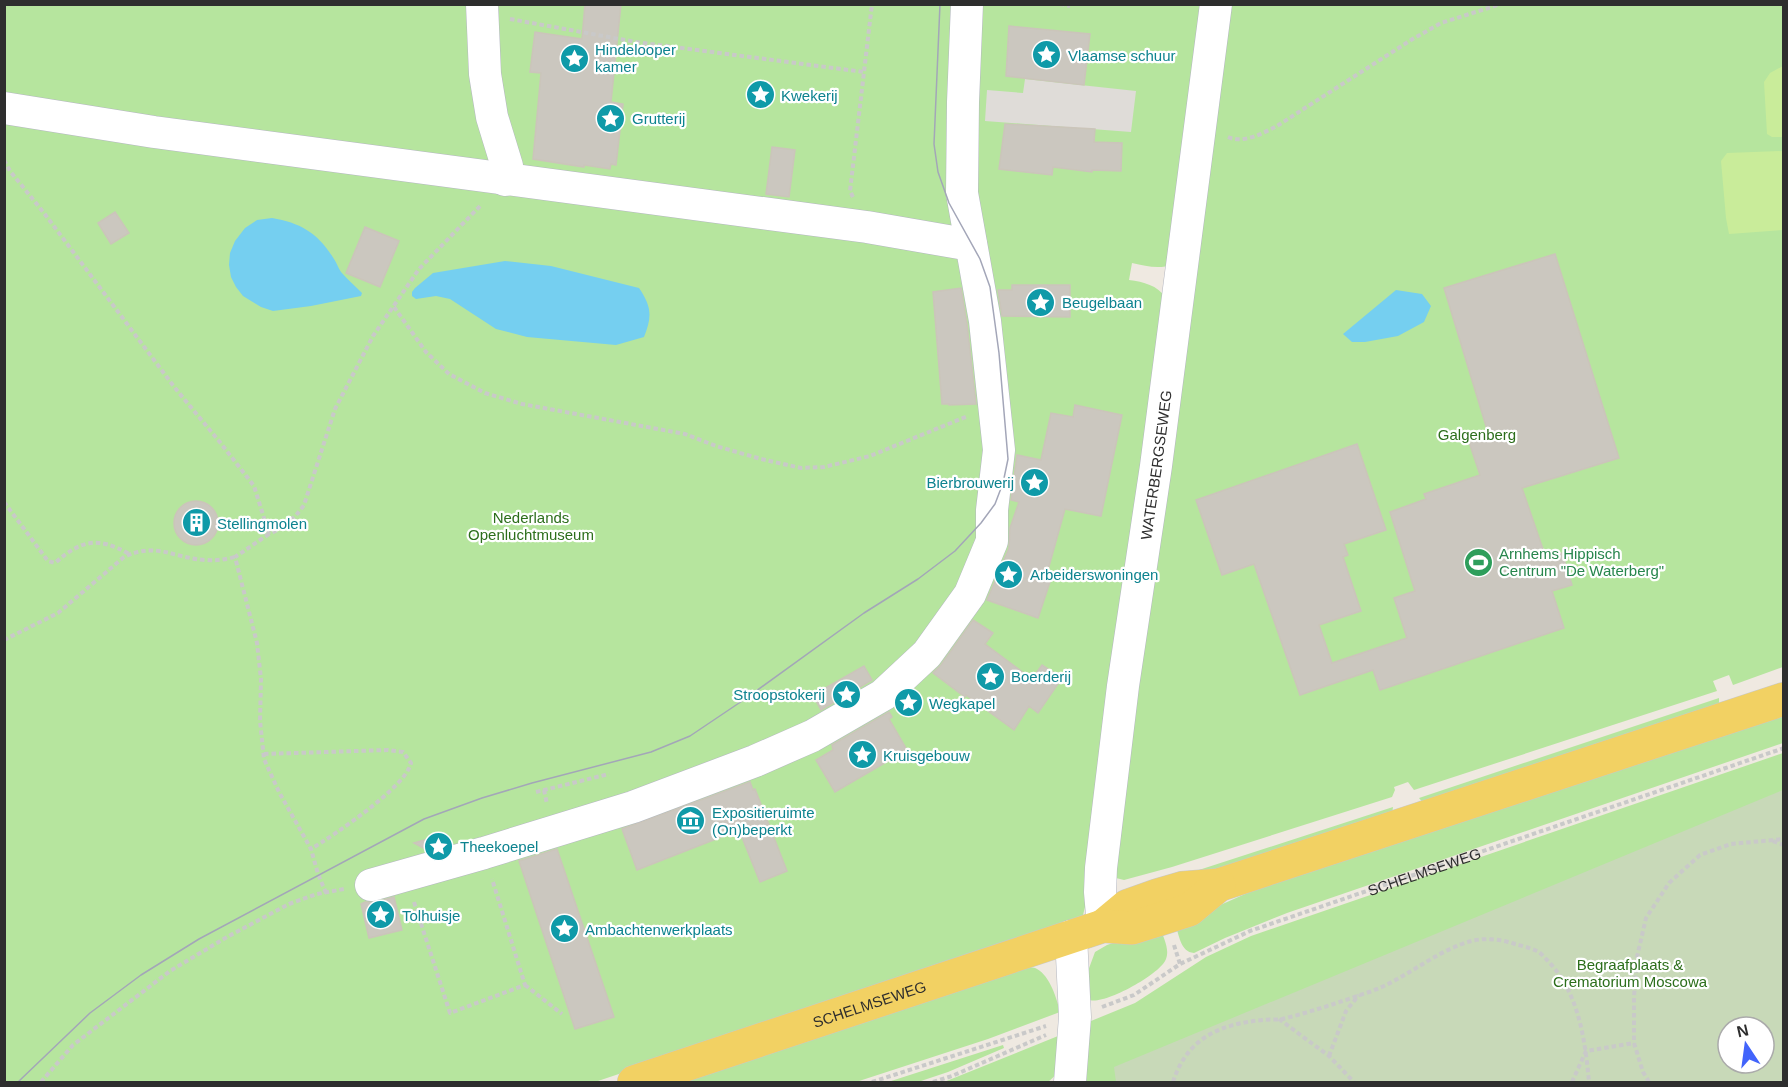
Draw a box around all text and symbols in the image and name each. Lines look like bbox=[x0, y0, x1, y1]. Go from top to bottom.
place icon: Vlaamse schuur bbox=[1031, 39, 1063, 71]
place label: Hindelooper kamer bbox=[595, 41, 676, 75]
place icon: Hindelooper kamer bbox=[558, 42, 590, 74]
place label: Vlaamse schuur bbox=[1068, 47, 1176, 64]
place icon: Kwekerij bbox=[744, 79, 776, 111]
place label: Kwekerij bbox=[781, 87, 838, 104]
place icon: Grutterij bbox=[595, 102, 627, 134]
place label: Grutterij bbox=[632, 110, 685, 127]
place icon: Beugelbaan bbox=[1025, 286, 1057, 318]
place label: Beugelbaan bbox=[1062, 294, 1142, 311]
street label: WATERBERGSEWEG bbox=[1137, 389, 1174, 541]
park label: Galgenberg bbox=[1438, 426, 1516, 443]
place icon: Bierbrouwerij bbox=[1019, 466, 1051, 498]
place label: Bierbrouwerij bbox=[926, 474, 1014, 491]
building icon: Stellingmolen bbox=[180, 507, 212, 539]
park label: Nederlands Openluchtmuseum bbox=[468, 509, 594, 543]
place label: Stellingmolen bbox=[217, 515, 307, 532]
place label: Arnhems Hippisch Centrum "De Waterberg" bbox=[1499, 545, 1664, 579]
sports icon: Arnhems Hippisch Centrum "De Waterberg" bbox=[1462, 546, 1494, 578]
place icon: Arbeiderswoningen bbox=[993, 558, 1025, 590]
place label: Arbeiderswoningen bbox=[1030, 566, 1158, 583]
place icon: Boerderij bbox=[974, 660, 1006, 692]
place label: Boerderij bbox=[1011, 668, 1071, 685]
place icon: Stroopstokerij bbox=[830, 678, 862, 710]
place label: Stroopstokerij bbox=[733, 686, 825, 703]
place icon: Wegkapel bbox=[892, 687, 924, 719]
place label: Wegkapel bbox=[929, 695, 995, 712]
place icon: Kruisgebouw bbox=[846, 739, 878, 771]
place label: Kruisgebouw bbox=[883, 747, 970, 764]
place label: Expositieruimte (On)beperkt bbox=[712, 804, 815, 838]
museum icon: Expositieruimte (On)beperkt bbox=[675, 805, 707, 837]
place icon: Theekoepel bbox=[423, 830, 455, 862]
place label: Theekoepel bbox=[460, 838, 538, 855]
street label: SCHELMSEWEG bbox=[1365, 844, 1483, 899]
place icon: Tolhuisje bbox=[365, 899, 397, 931]
place label: Tolhuisje bbox=[402, 907, 460, 924]
place icon: Ambachtenwerkplaats bbox=[548, 913, 580, 945]
place label: Ambachtenwerkplaats bbox=[585, 921, 733, 938]
park label: Begraafplaats & Crematorium Moscowa bbox=[1553, 956, 1708, 990]
street label: SCHELMSEWEG bbox=[810, 977, 928, 1030]
north arrow bbox=[1716, 1015, 1776, 1075]
text: N bbox=[1735, 1021, 1750, 1040]

